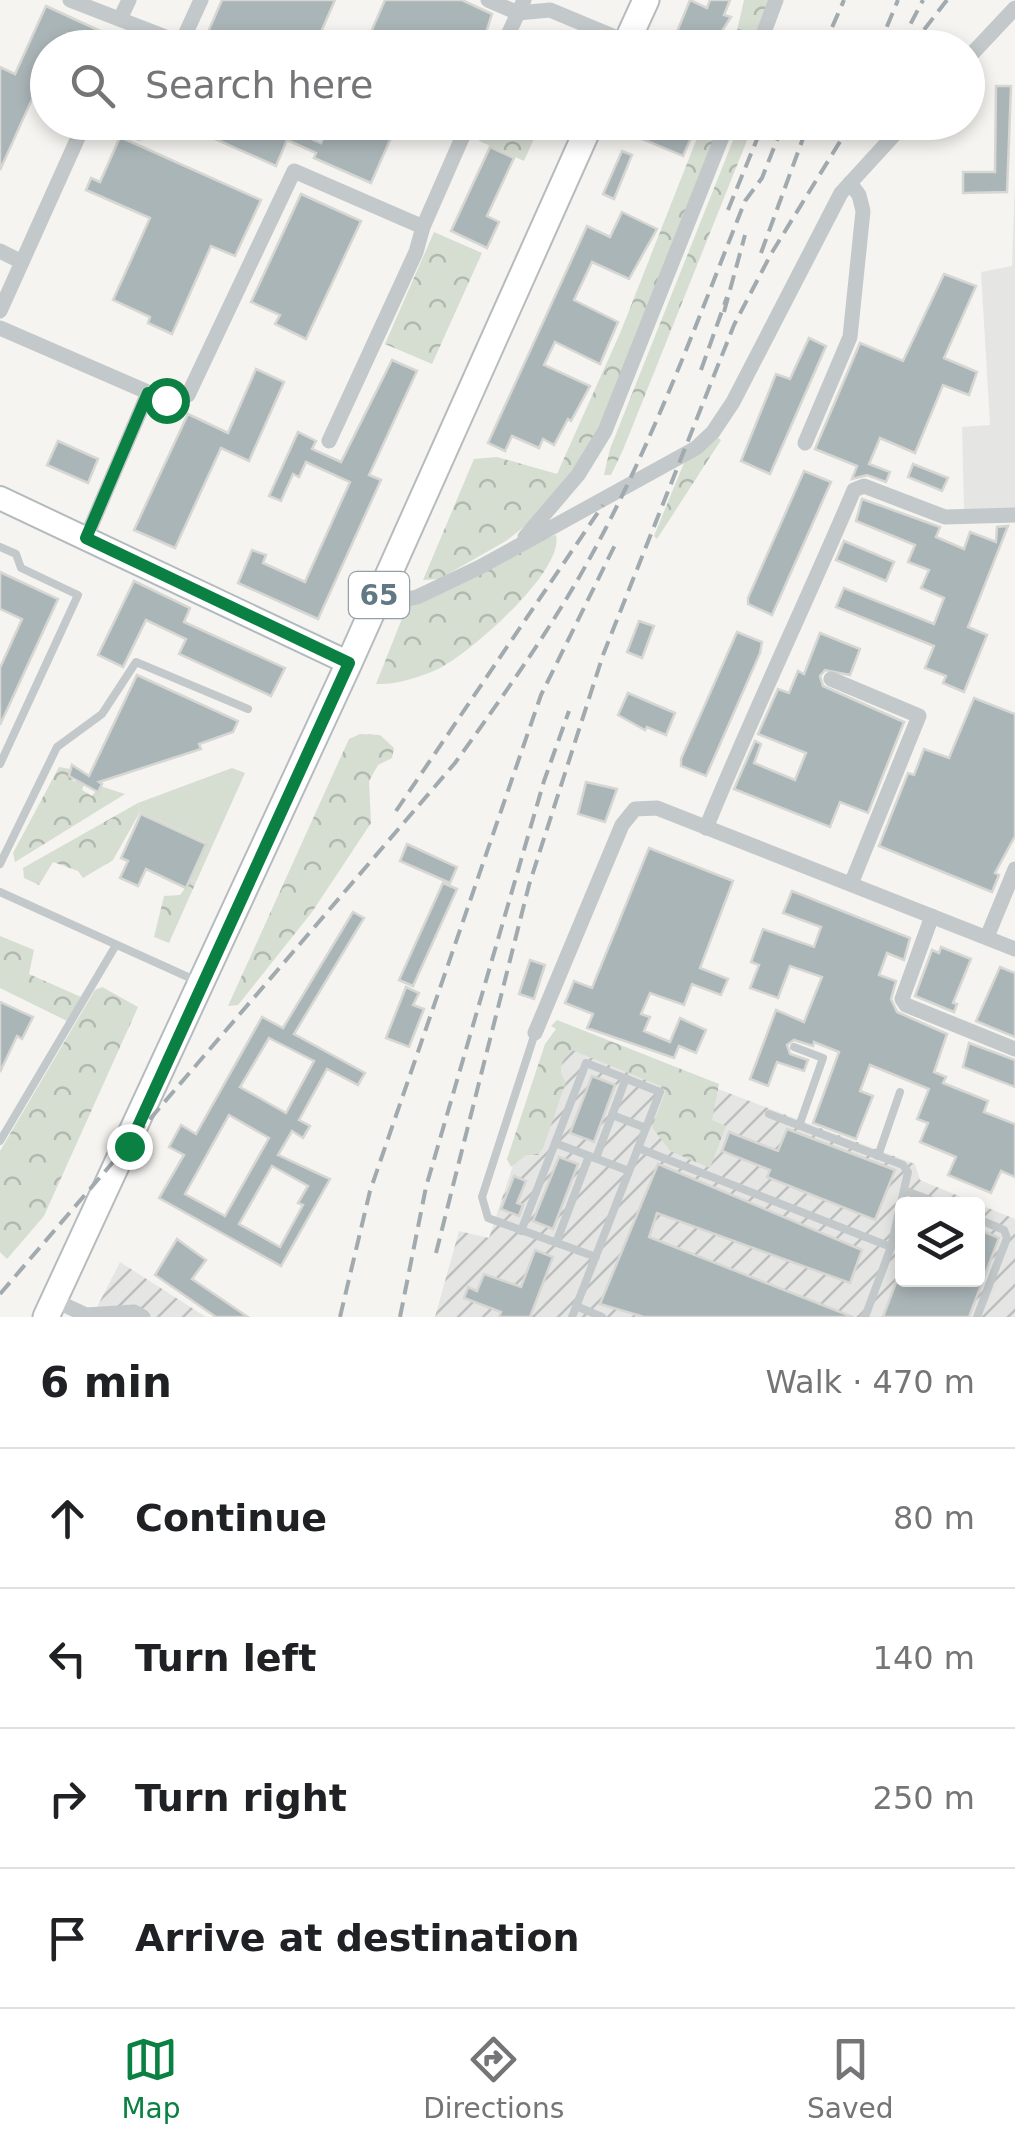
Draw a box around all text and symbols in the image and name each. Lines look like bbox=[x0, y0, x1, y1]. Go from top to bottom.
search box bbox=[30, 30, 985, 140]
icon: search bbox=[65, 58, 120, 113]
text: Search here bbox=[145, 63, 373, 107]
route start bbox=[144, 378, 190, 424]
road number: 65 bbox=[349, 572, 409, 618]
route end bbox=[107, 1124, 153, 1170]
map controls bbox=[895, 1197, 985, 1287]
button: layers bbox=[895, 1197, 985, 1287]
text: 6 min bbox=[40, 1358, 172, 1407]
text: Walk · 470 m bbox=[765, 1363, 975, 1401]
icon: ahead bbox=[40, 1491, 95, 1546]
text: Continue bbox=[135, 1496, 327, 1540]
text: 80 m bbox=[893, 1499, 975, 1537]
icon: left bbox=[40, 1631, 95, 1686]
text: Turn left bbox=[135, 1636, 316, 1680]
text: 140 m bbox=[873, 1639, 975, 1677]
icon: right bbox=[40, 1771, 95, 1826]
text: Turn right bbox=[135, 1776, 347, 1820]
text: 250 m bbox=[873, 1779, 975, 1817]
icon: arrive bbox=[40, 1911, 95, 1966]
text: Arrive at destination bbox=[135, 1916, 580, 1960]
tab: Map bbox=[121, 2032, 180, 2125]
tab: Directions bbox=[423, 2032, 564, 2125]
tab: Saved bbox=[807, 2032, 894, 2125]

